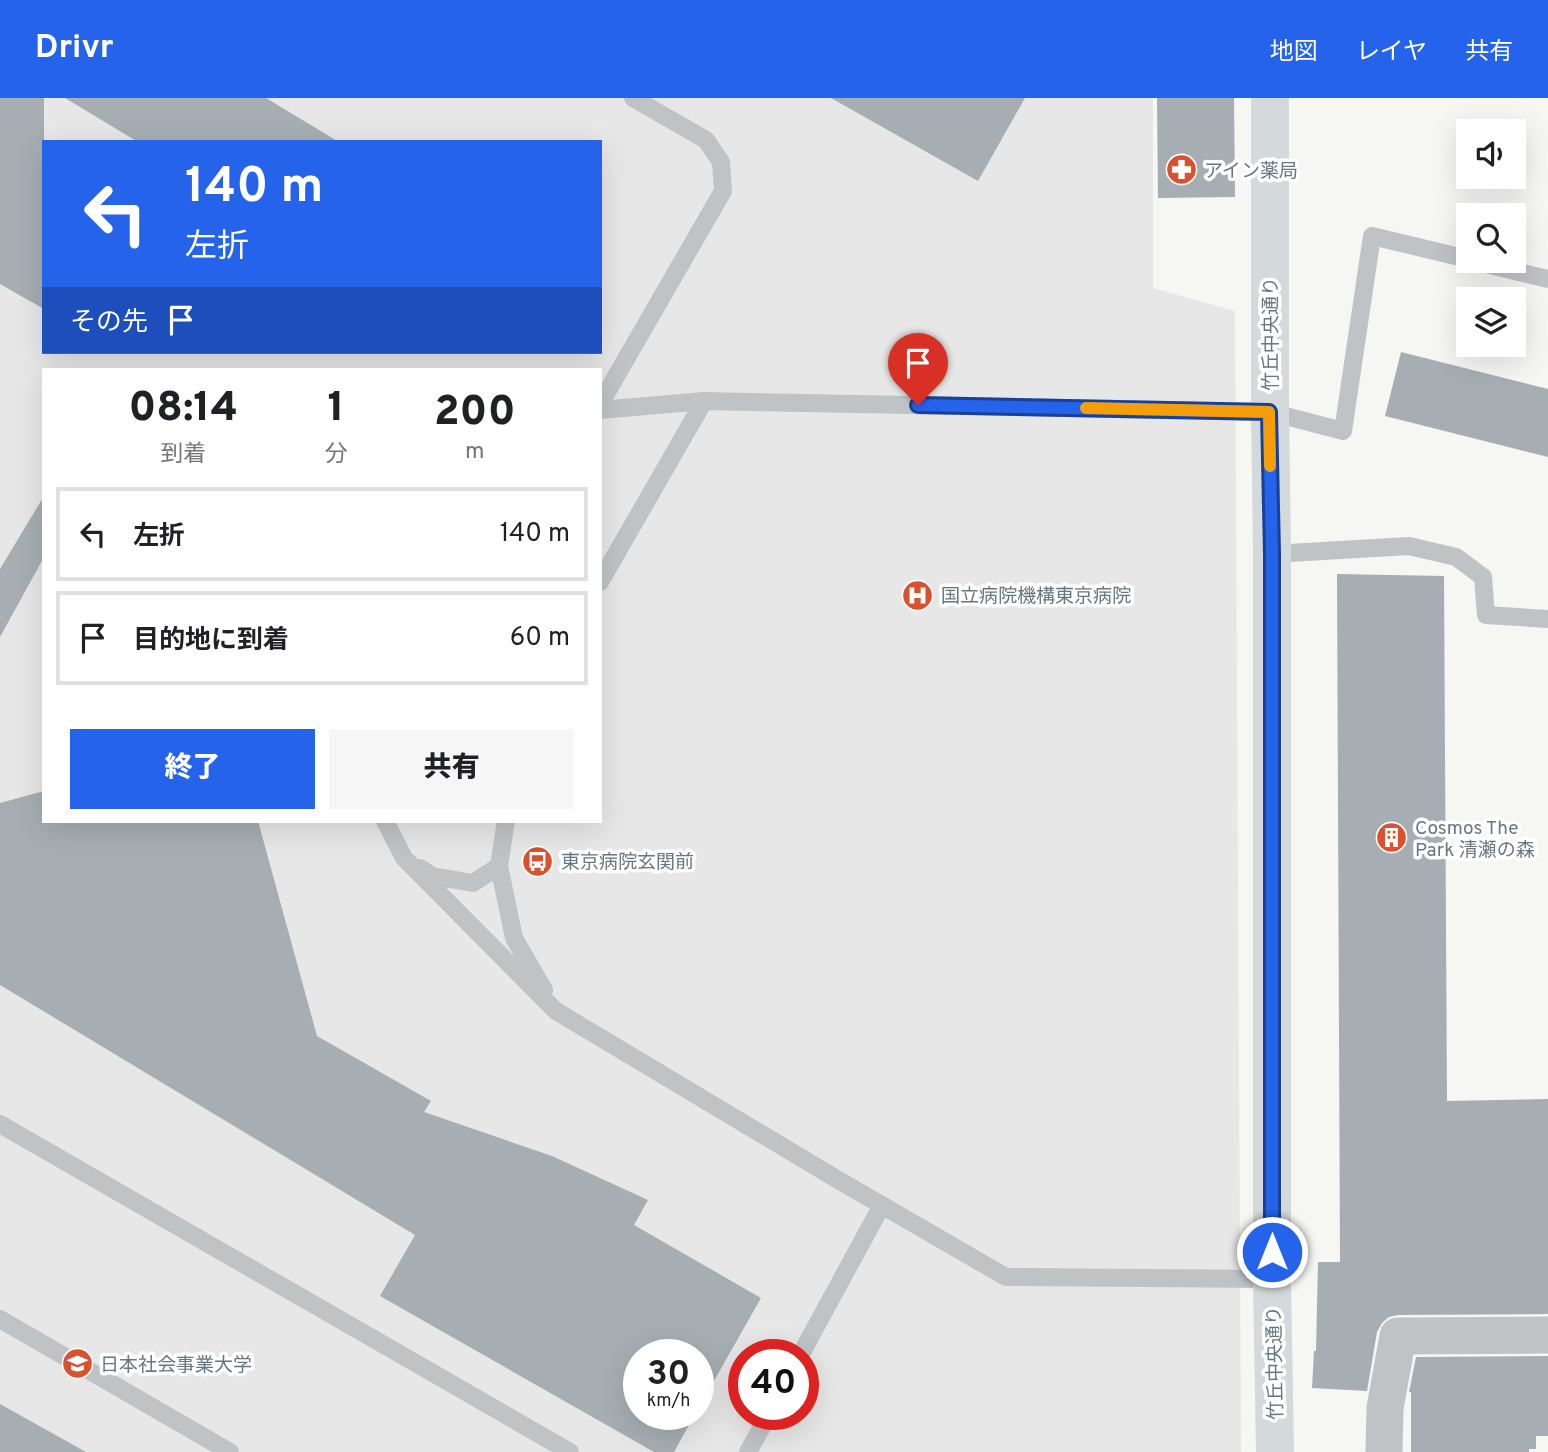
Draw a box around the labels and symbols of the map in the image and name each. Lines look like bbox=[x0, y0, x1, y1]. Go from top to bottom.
pharmacy icon: アイン薬局 bbox=[1164, 153, 1198, 187]
place label: アイン薬局 bbox=[1204, 160, 1298, 184]
street label: 竹丘中央通り bbox=[1260, 277, 1284, 391]
pin bbox=[888, 333, 948, 405]
hospital icon: 国立病院機構東京病院 bbox=[901, 578, 935, 612]
place label: 国立病院機構東京病院 bbox=[941, 585, 1131, 609]
place label: Cosmos The Park 清瀬の森 bbox=[1415, 817, 1535, 863]
building icon: Cosmos The Park 清瀬の森 bbox=[1375, 821, 1409, 855]
bus stop icon: 東京病院玄関前 bbox=[521, 844, 555, 878]
place label: 東京病院玄関前 bbox=[561, 851, 694, 875]
position arrow bbox=[1235, 1215, 1309, 1289]
street label: 竹丘中央通り bbox=[1263, 1306, 1289, 1420]
speed limit sign: 40 bbox=[728, 1339, 819, 1430]
school or university icon: 日本社会事業大学 bbox=[60, 1347, 94, 1381]
place label: 日本社会事業大学 bbox=[100, 1354, 252, 1378]

